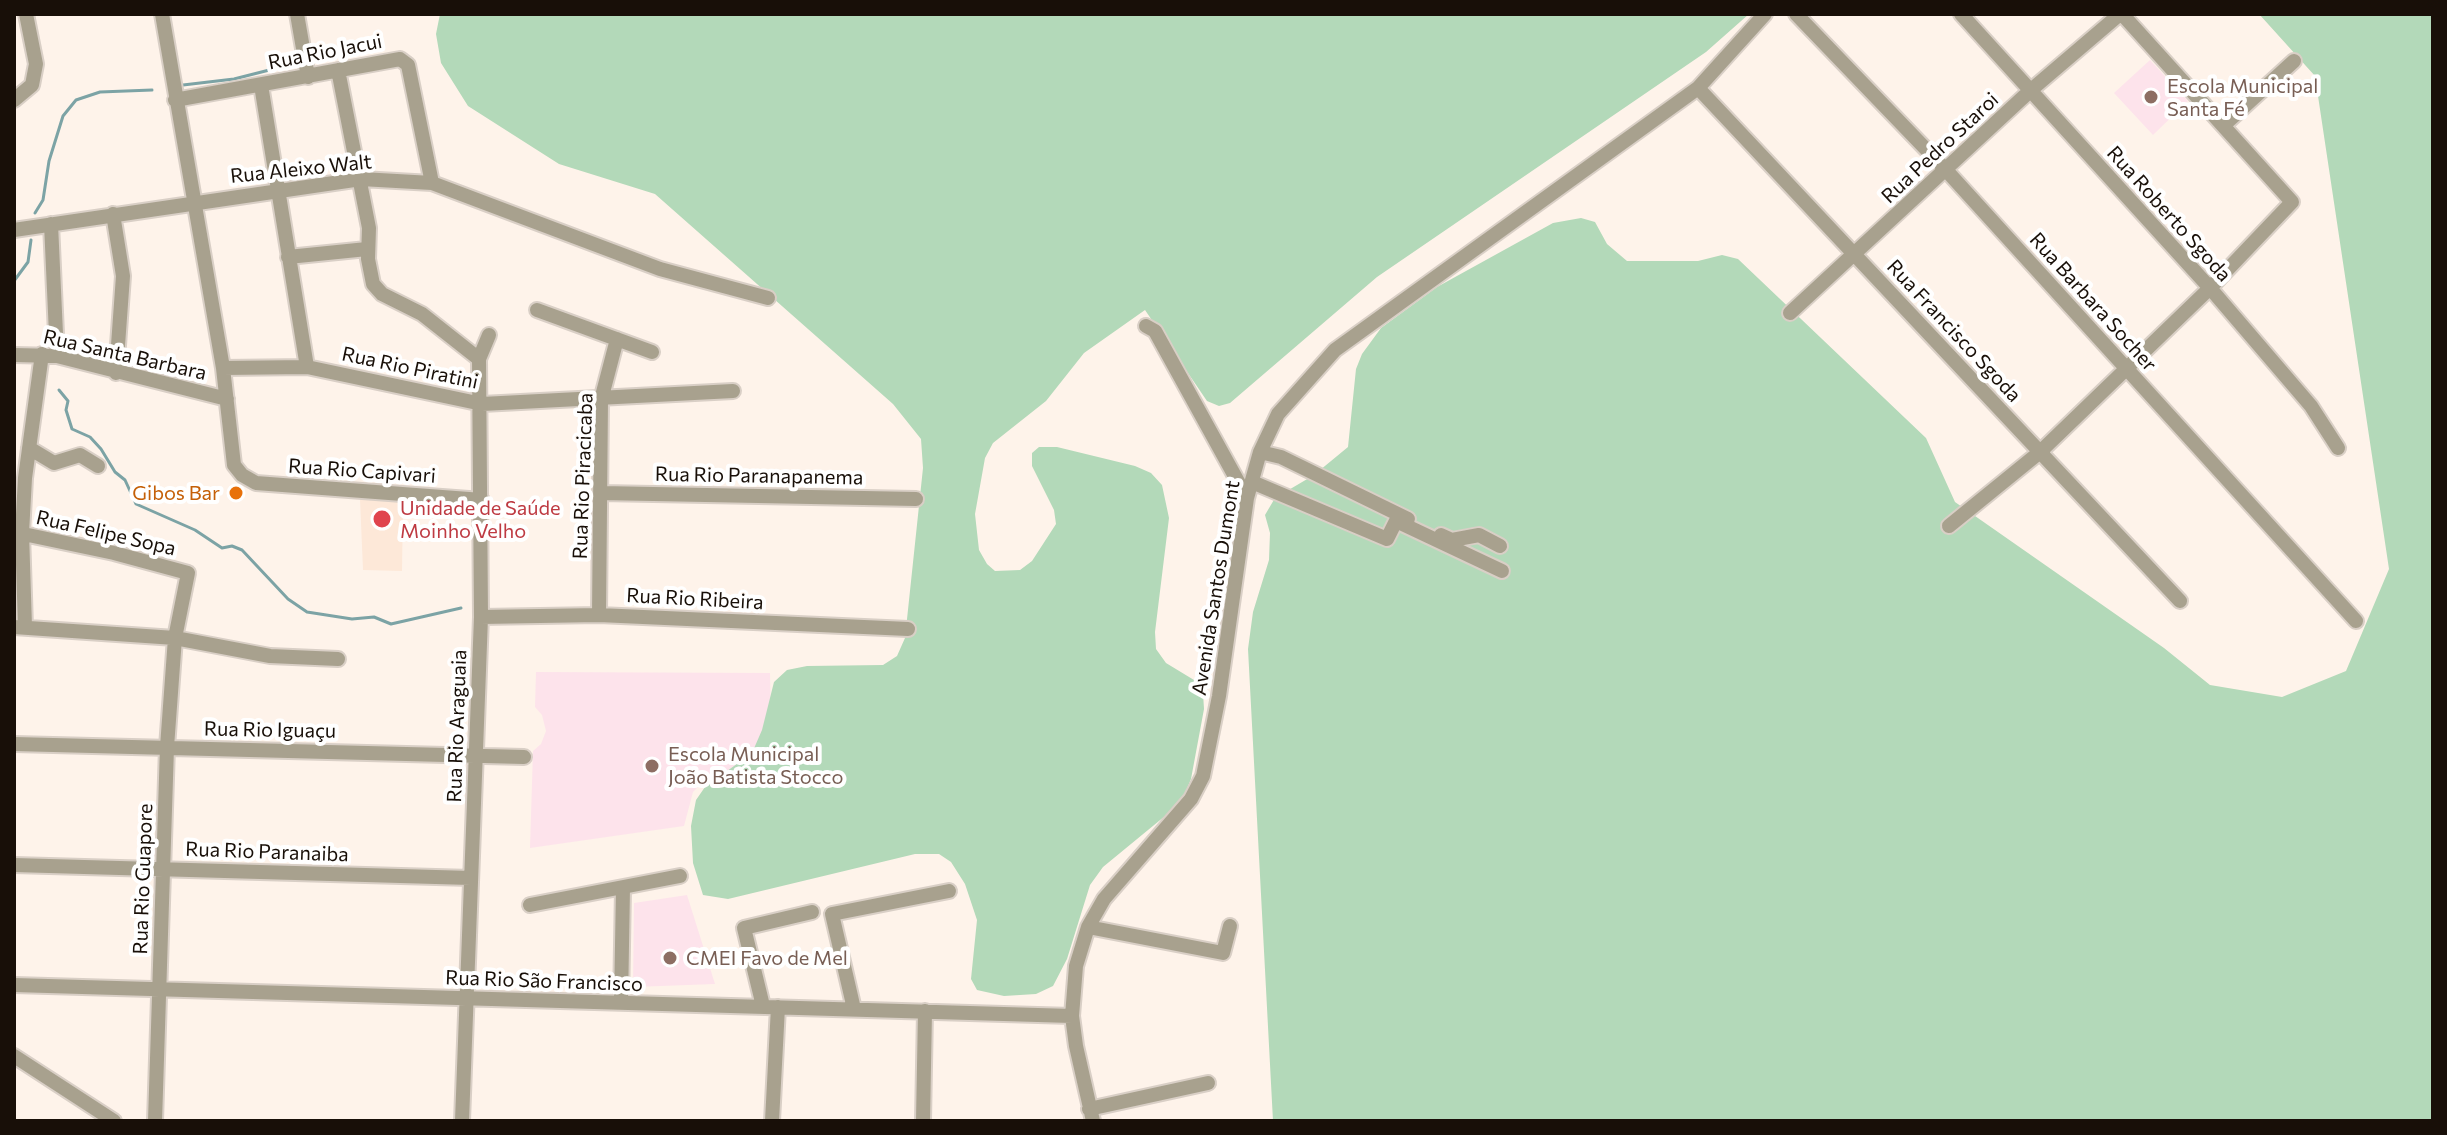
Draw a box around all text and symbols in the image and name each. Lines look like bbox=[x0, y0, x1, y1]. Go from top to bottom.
street label: Rua Rio Jacui bbox=[266, 29, 384, 75]
place label: Escola Municipal Santa Fé bbox=[2167, 74, 2318, 121]
street label: Rua Pedro Staroi bbox=[1876, 88, 2004, 208]
marker: Escola Municipal Santa Fé bbox=[2142, 88, 2160, 106]
street label: Rua Roberto Sgoda bbox=[2102, 141, 2236, 287]
street label: Rua Aleixo Walt bbox=[229, 150, 373, 188]
street label: Rua Barbara Socher bbox=[2025, 228, 2161, 376]
street label: Rua Francisco Sgoda bbox=[1882, 255, 2026, 407]
street label: Rua Santa Barbara bbox=[41, 325, 209, 385]
street label: Rua Rio Piratini bbox=[340, 342, 480, 394]
street label: Rua Rio Piracicaba bbox=[568, 392, 598, 560]
street label: Rua Rio Capivari bbox=[287, 454, 437, 488]
street label: Rua Rio Paranapanema bbox=[655, 462, 863, 490]
street label: Avenida Santos Dumont bbox=[1187, 479, 1245, 697]
place label: Gibos Bar bbox=[132, 481, 220, 505]
marker: Gibos Bar bbox=[227, 484, 245, 502]
place label: Unidade de Saúde Moinho Velho bbox=[400, 496, 561, 543]
street label: Rua Felipe Sopa bbox=[34, 505, 178, 561]
marker: Unidade de Saúde Moinho Velho bbox=[371, 508, 393, 530]
street label: Rua Rio Ribeira bbox=[626, 583, 764, 615]
street label: Rua Rio Araguaia bbox=[442, 649, 472, 803]
street label: Rua Rio Iguaçu bbox=[204, 717, 336, 743]
place label: Escola Municipal João Batista Stocco bbox=[668, 742, 843, 789]
marker: Escola Municipal João Batista Stocco bbox=[643, 757, 661, 775]
street label: Rua Rio Guapore bbox=[128, 803, 158, 955]
street label: Rua Rio Paranaiba bbox=[185, 837, 349, 867]
place label: CMEI Favo de Mel bbox=[686, 946, 848, 970]
marker: CMEI Favo de Mel bbox=[661, 949, 679, 967]
street label: Rua Rio São Francisco bbox=[445, 966, 643, 996]

